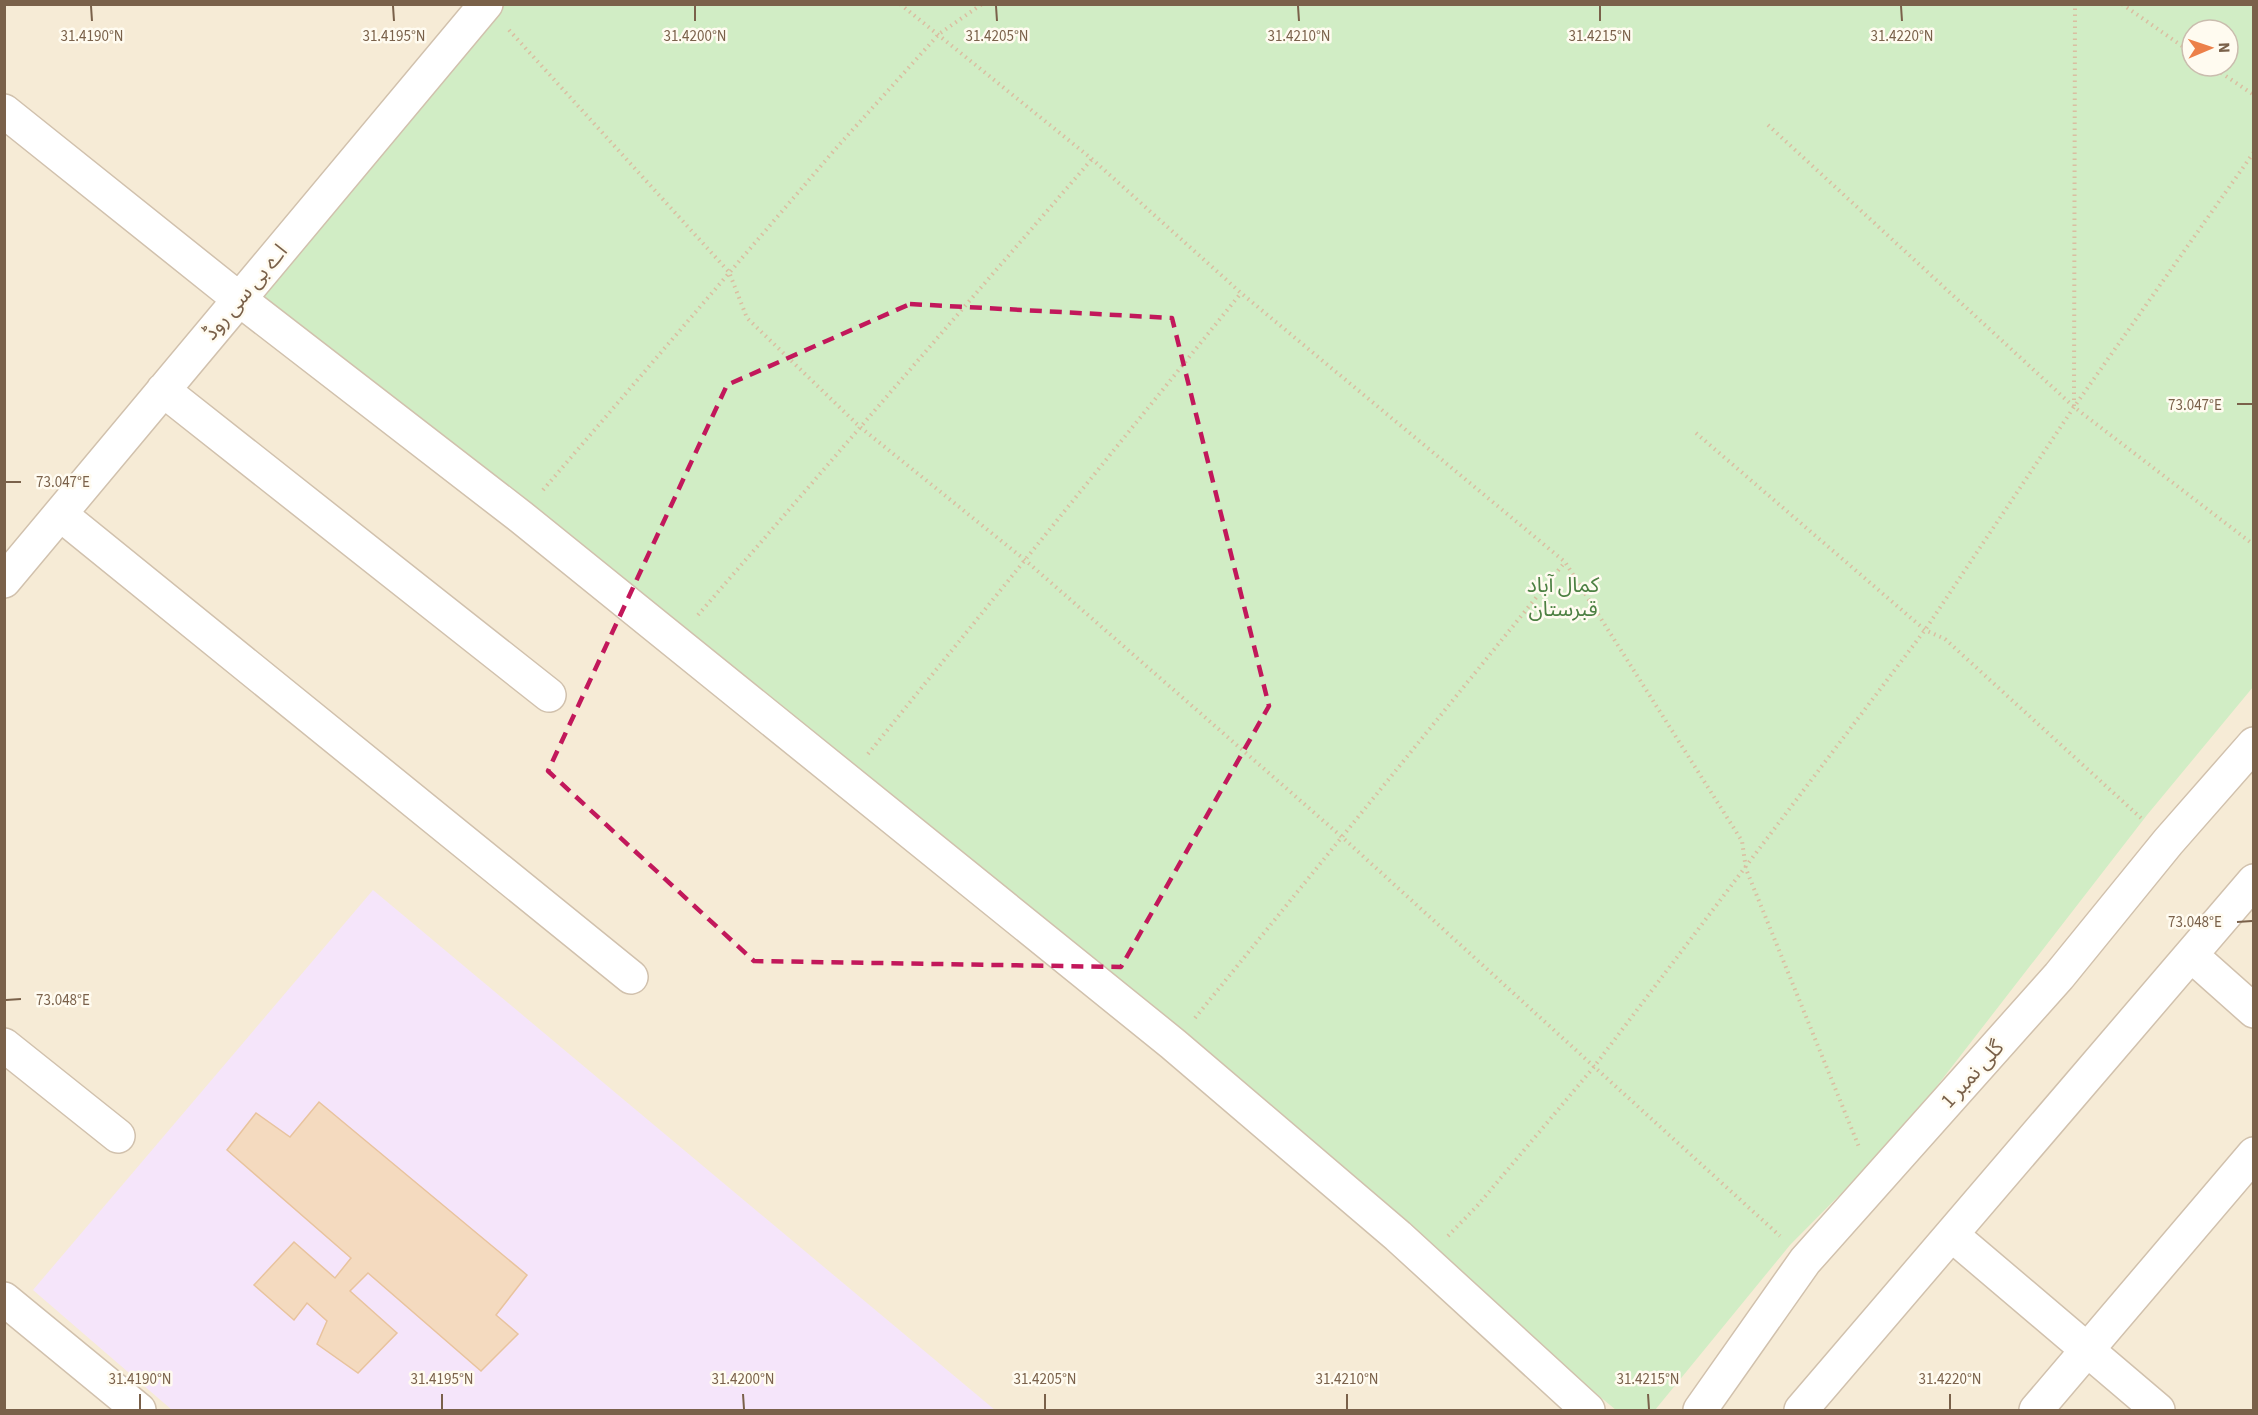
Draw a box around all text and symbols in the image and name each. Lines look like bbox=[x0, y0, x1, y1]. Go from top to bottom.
north arrow bbox=[2180, 18, 2240, 78]
text: 31.4190°N bbox=[60, 26, 124, 47]
text: 31.4195°N bbox=[362, 26, 426, 47]
text: 31.4200°N bbox=[663, 26, 727, 47]
text: 31.4205°N bbox=[965, 26, 1029, 47]
text: 31.4210°N bbox=[1267, 26, 1331, 47]
text: 31.4215°N bbox=[1568, 26, 1632, 47]
text: 31.4220°N bbox=[1870, 26, 1934, 47]
text: N bbox=[2213, 42, 2235, 53]
street label: اے بی سی روڈ bbox=[196, 237, 294, 347]
text: 73.047°E bbox=[2168, 395, 2222, 416]
text: 73.047°E bbox=[36, 472, 90, 493]
park label: کمال آباد قبرستان bbox=[1527, 570, 1600, 624]
text: 73.048°E bbox=[2168, 912, 2222, 933]
text: 73.048°E bbox=[36, 990, 90, 1011]
street label: گلی نمبر 1 bbox=[1933, 1033, 2011, 1115]
text: 31.4190°N bbox=[108, 1369, 172, 1390]
text: 31.4195°N bbox=[410, 1369, 474, 1390]
text: 31.4200°N bbox=[711, 1369, 775, 1390]
text: 31.4205°N bbox=[1013, 1369, 1077, 1390]
text: 31.4210°N bbox=[1315, 1369, 1379, 1390]
text: 31.4215°N bbox=[1616, 1369, 1680, 1390]
text: 31.4220°N bbox=[1918, 1369, 1982, 1390]

